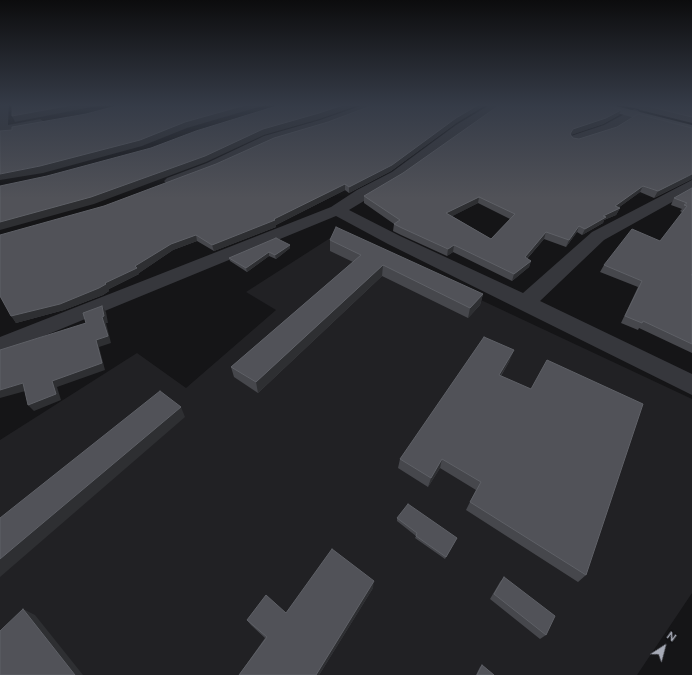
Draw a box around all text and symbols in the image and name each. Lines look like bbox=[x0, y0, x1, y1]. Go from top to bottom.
north arrow bbox=[644, 627, 684, 667]
text: N bbox=[664, 629, 679, 645]

